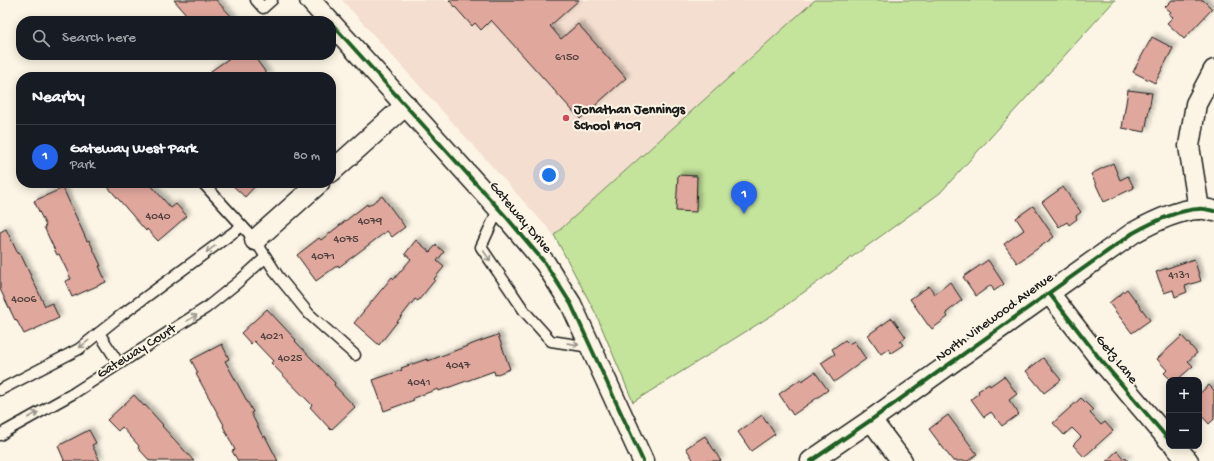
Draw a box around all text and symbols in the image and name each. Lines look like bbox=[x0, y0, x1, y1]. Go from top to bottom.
search box bbox=[16, 16, 336, 60]
icon: search bbox=[30, 27, 52, 49]
text: Search here bbox=[62, 29, 136, 47]
house number: 6150 bbox=[555, 51, 579, 65]
text: Nearby bbox=[32, 88, 85, 108]
place label: Jonathan Jennings School #109 bbox=[573, 102, 686, 135]
marker: Jonathan Jennings School #109 bbox=[561, 113, 571, 123]
text: Gateway West Park bbox=[70, 140, 197, 158]
text: 1 bbox=[42, 149, 48, 164]
text: 80 m bbox=[293, 149, 320, 164]
text: Park bbox=[70, 158, 95, 173]
your location bbox=[539, 165, 559, 185]
street label: Gateway Drive bbox=[485, 178, 556, 258]
pin: 1 bbox=[731, 181, 757, 214]
house number: 4040 bbox=[146, 210, 171, 224]
house number: 4079 bbox=[358, 215, 382, 229]
house number: 4075 bbox=[333, 233, 359, 247]
one-way arrow bbox=[206, 245, 217, 253]
house number: 4071 bbox=[311, 250, 335, 264]
one-way arrow bbox=[482, 250, 491, 261]
street label: North Vinewood Avenue bbox=[933, 269, 1058, 366]
house number: 4131 bbox=[1168, 269, 1190, 283]
house number: 4006 bbox=[11, 293, 38, 307]
one-way arrow bbox=[186, 313, 198, 321]
street label: Gateway Court bbox=[94, 320, 181, 383]
house number: 4021 bbox=[260, 330, 284, 344]
street label: Getz Lane bbox=[1091, 332, 1141, 388]
one-way arrow bbox=[79, 340, 90, 348]
one-way arrow bbox=[566, 341, 579, 348]
house number: 4025 bbox=[278, 352, 302, 366]
house number: 4047 bbox=[446, 359, 471, 373]
house number: 4041 bbox=[407, 376, 431, 390]
map controls bbox=[1166, 377, 1202, 449]
button: + bbox=[1166, 377, 1202, 413]
one-way arrow bbox=[27, 411, 39, 419]
button: − bbox=[1166, 413, 1202, 449]

